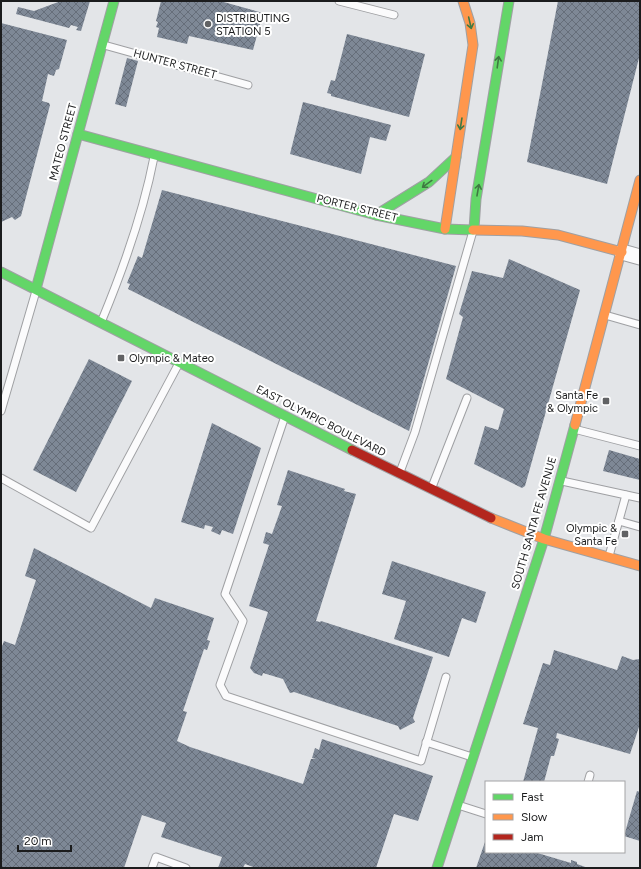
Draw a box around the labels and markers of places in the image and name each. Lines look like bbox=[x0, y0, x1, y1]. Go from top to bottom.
place label: DISTRIBUTING STATION 5 bbox=[216, 12, 290, 38]
marker: DISTRIBUTING STATION 5 bbox=[203, 19, 213, 29]
place label: Olympic & Mateo bbox=[129, 352, 214, 365]
marker: Olympic & Mateo bbox=[116, 353, 126, 363]
place label: Santa Fe & Olympic bbox=[547, 389, 598, 415]
marker: Santa Fe & Olympic bbox=[601, 396, 611, 406]
place label: Olympic & Santa Fe bbox=[566, 522, 617, 548]
marker: Olympic & Santa Fe bbox=[620, 529, 630, 539]

